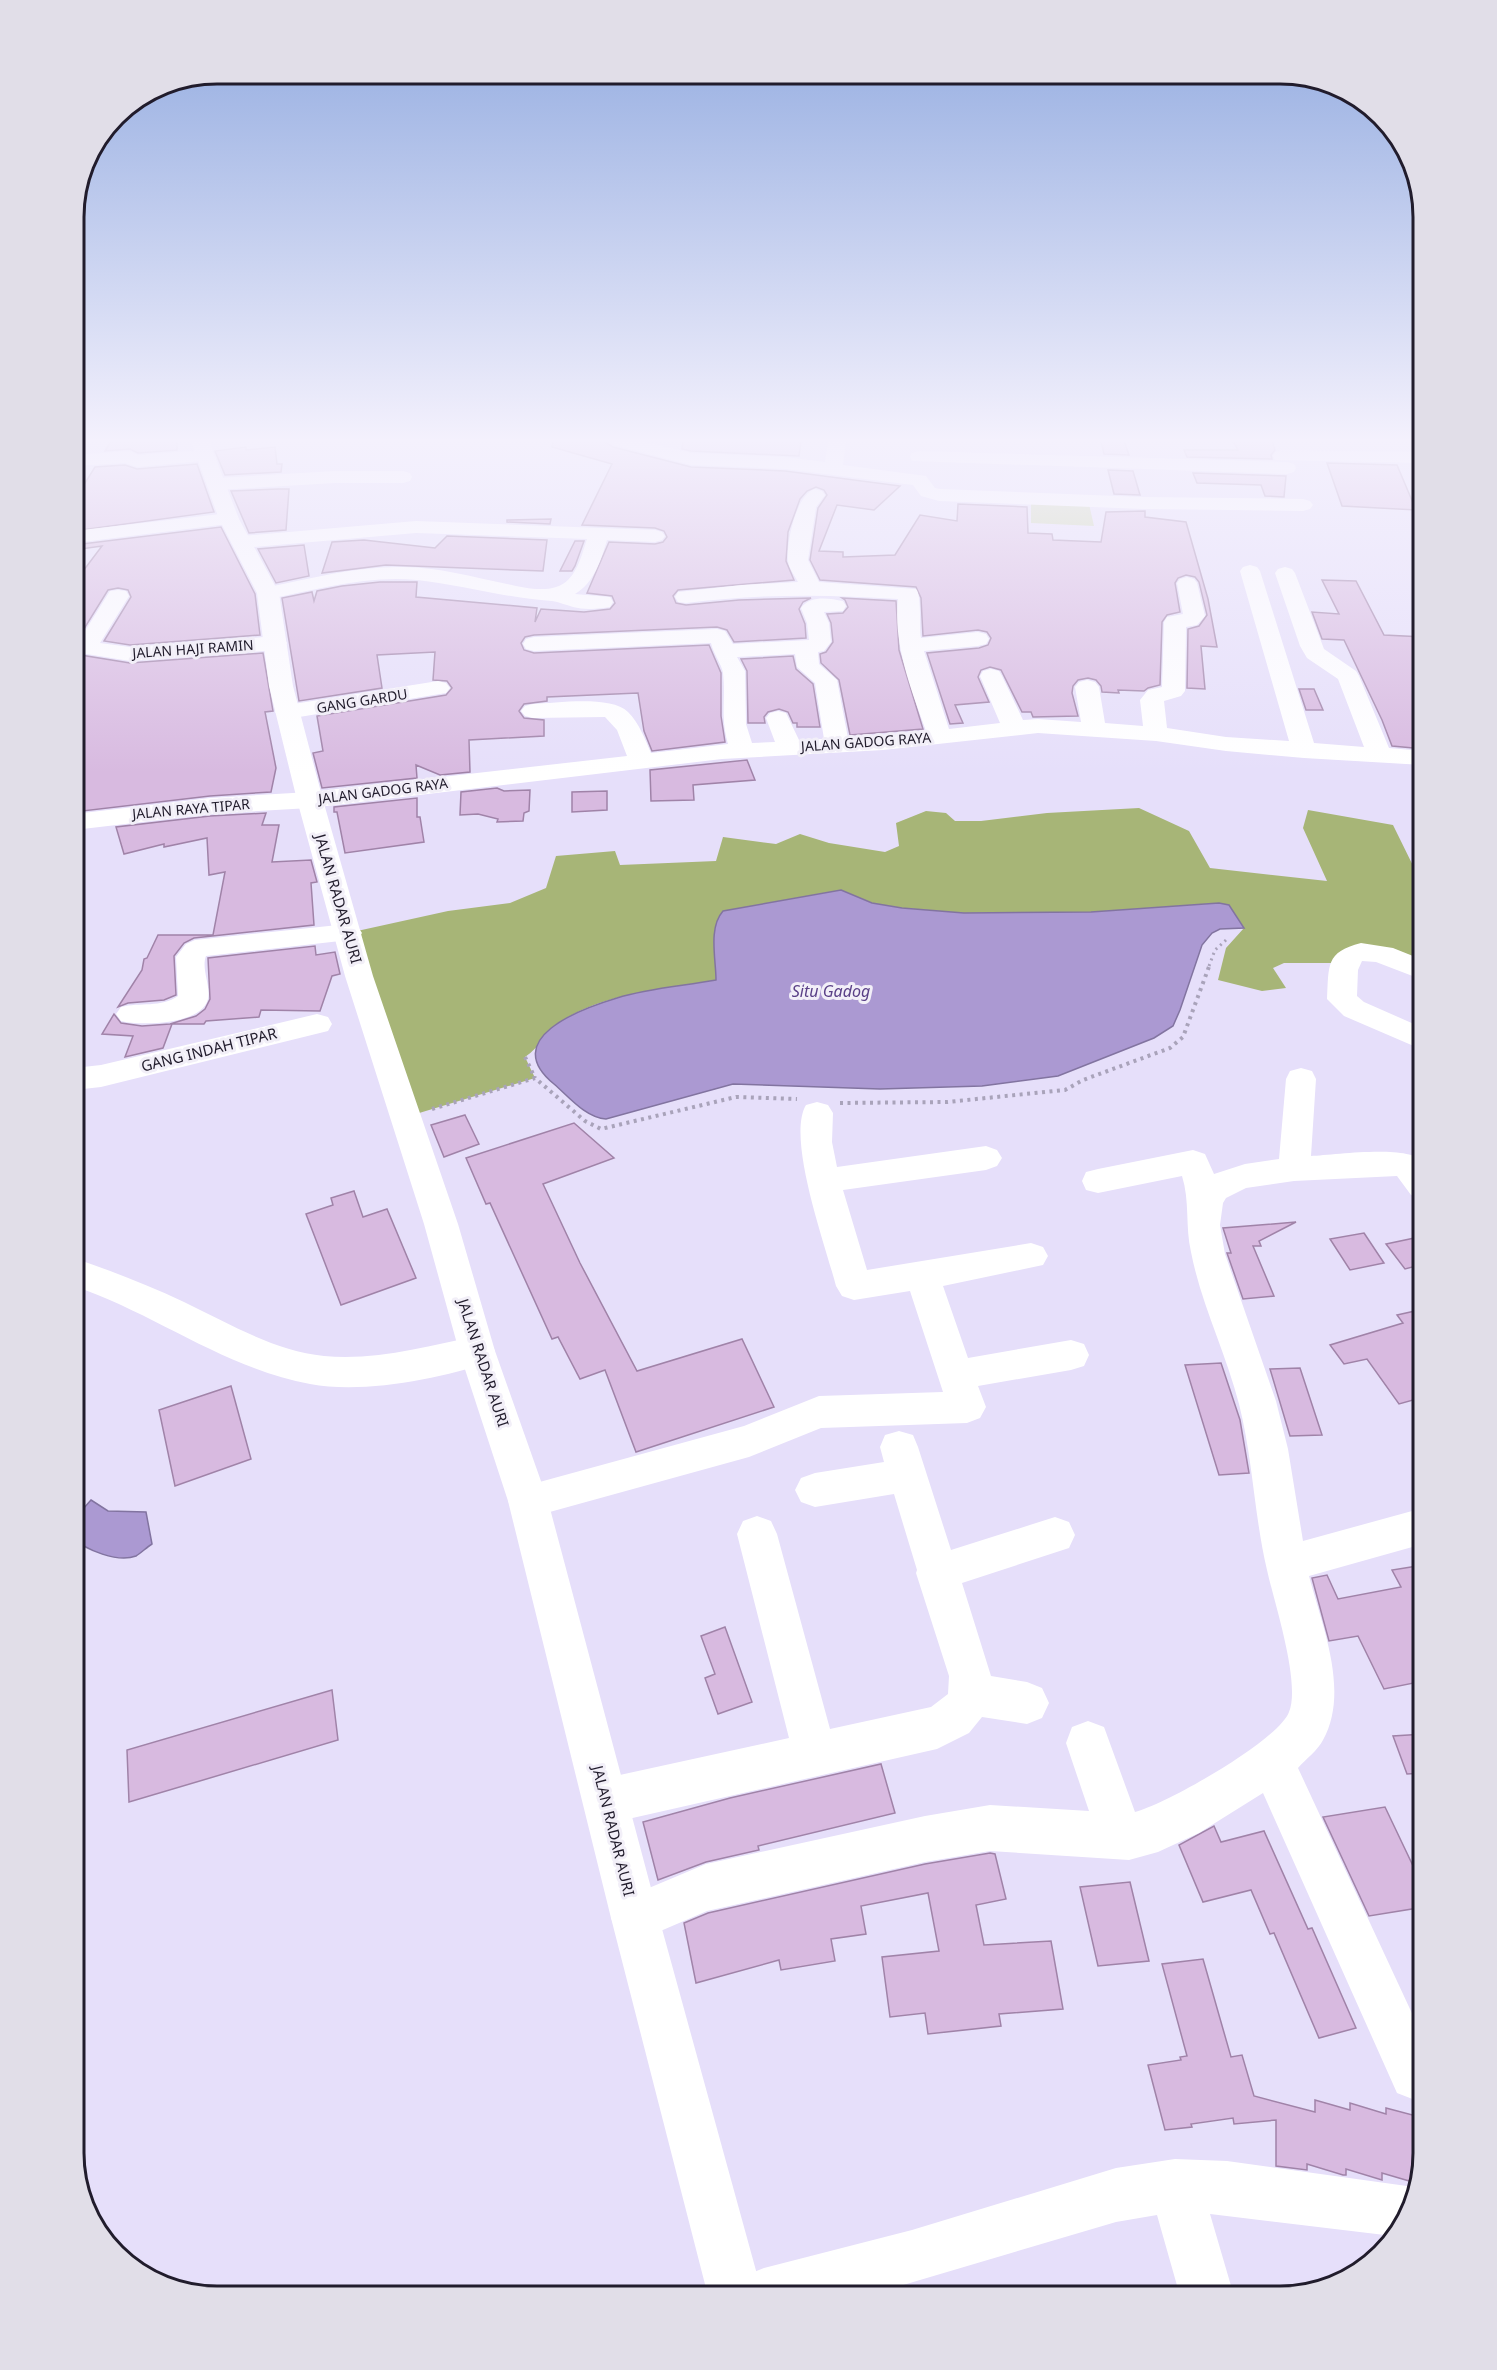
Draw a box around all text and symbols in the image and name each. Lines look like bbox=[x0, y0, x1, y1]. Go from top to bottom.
street label: JALAN HAJI RAMIN bbox=[130, 635, 254, 662]
street label: GANG GARDU bbox=[315, 684, 409, 717]
street label: JALAN GADOG RAYA bbox=[798, 727, 932, 756]
street label: JALAN GADOG RAYA bbox=[315, 773, 449, 808]
street label: JALAN RAYA TIPAR bbox=[129, 794, 251, 823]
street label: JALAN RADAR AURI bbox=[310, 830, 367, 966]
water label: Situ Gadog bbox=[792, 980, 870, 1002]
street label: GANG INDAH TIPAR bbox=[139, 1022, 279, 1076]
street label: JALAN RADAR AURI bbox=[453, 1294, 514, 1429]
street label: JALAN RADAR AURI bbox=[588, 1761, 640, 1898]

